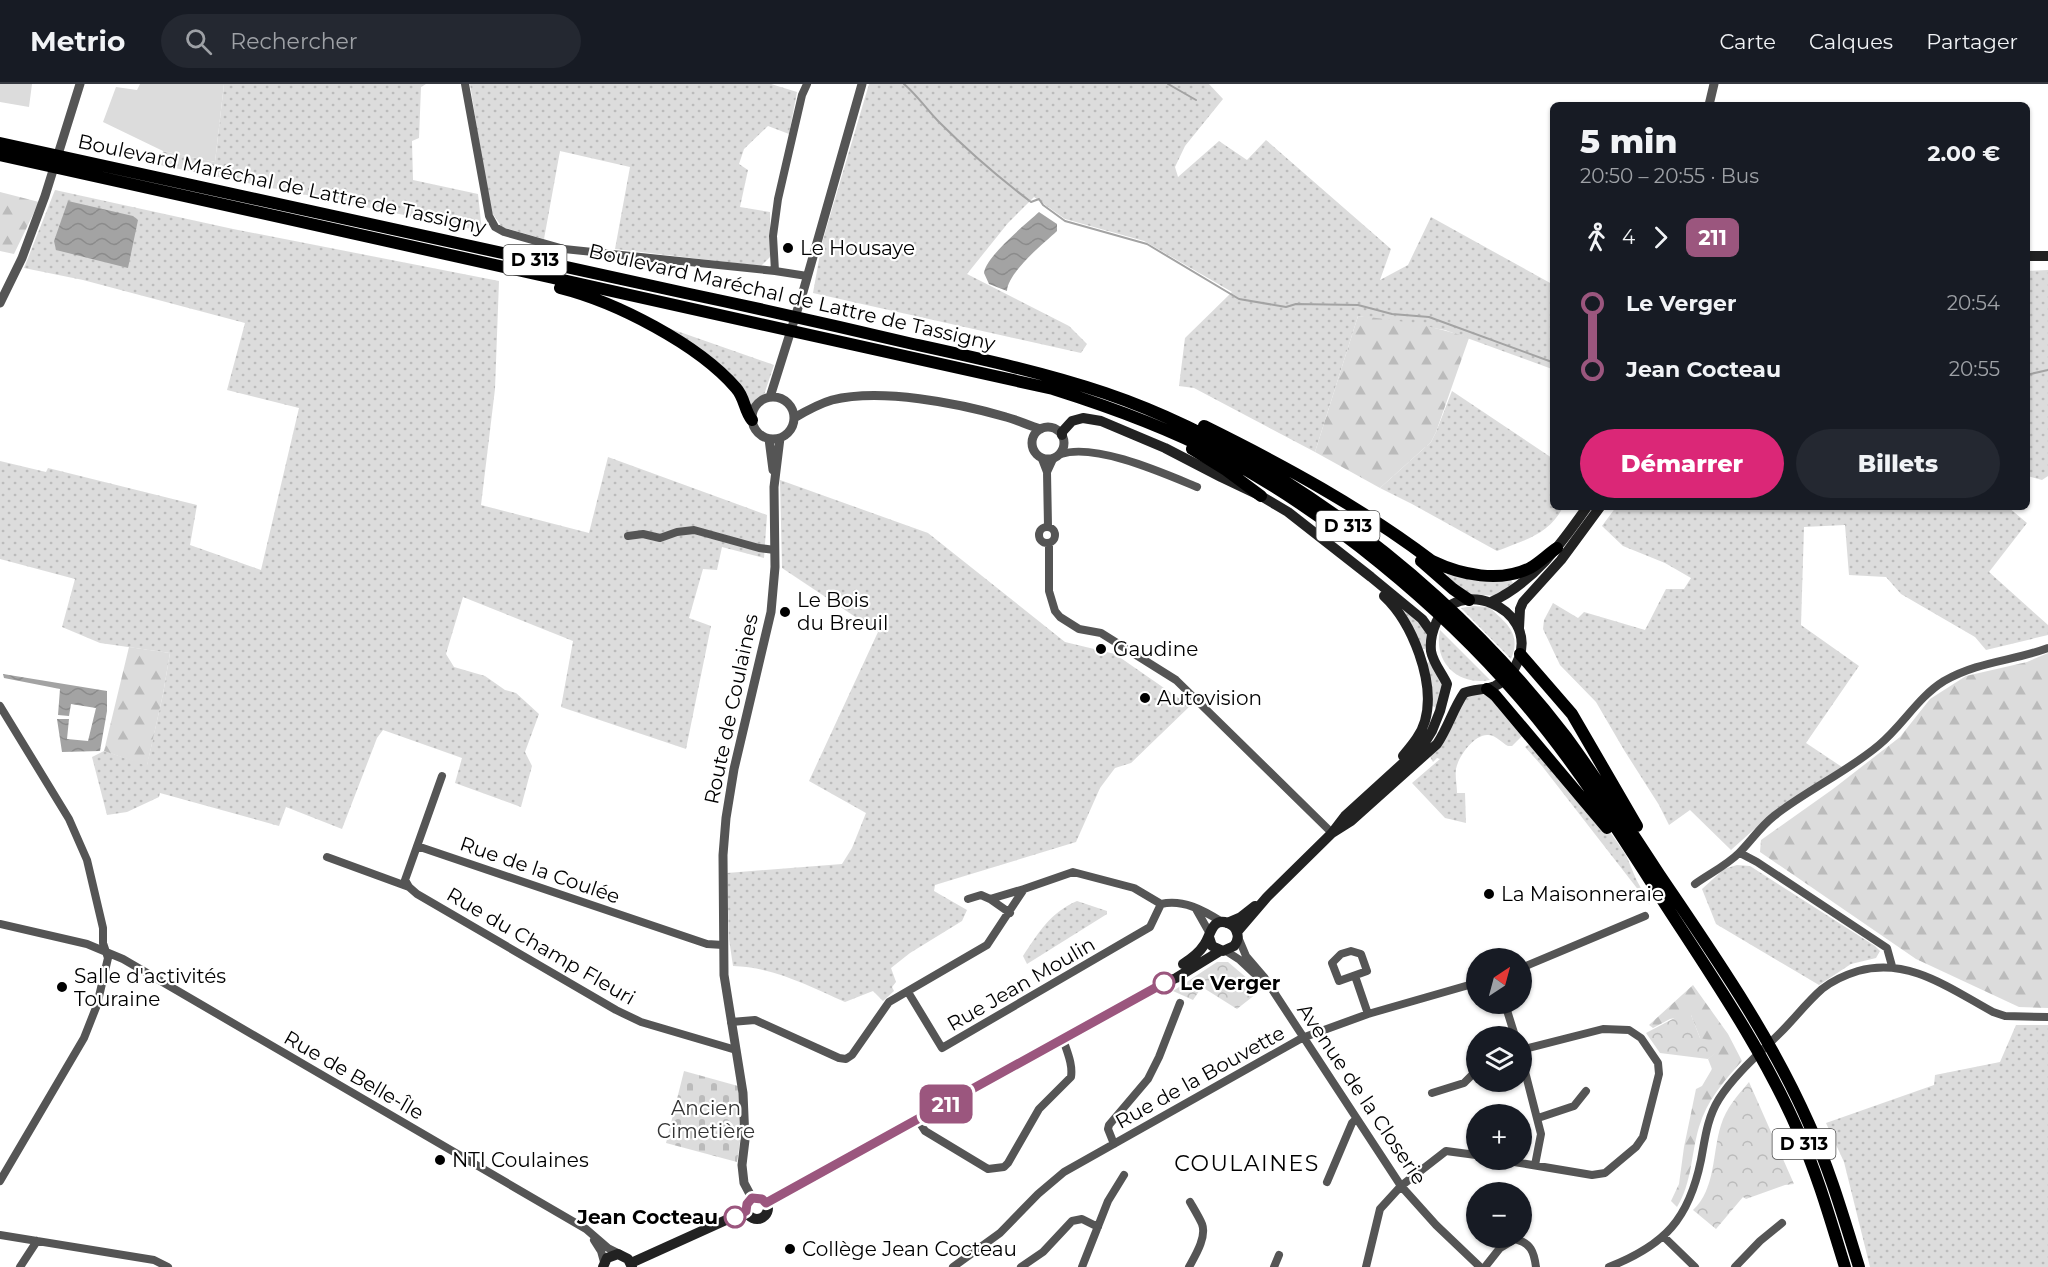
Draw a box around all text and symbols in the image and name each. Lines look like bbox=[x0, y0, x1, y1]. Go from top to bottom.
search box bbox=[161, 14, 581, 68]
text: Metrio bbox=[30, 24, 125, 58]
icon: search bbox=[182, 25, 215, 58]
text: Rechercher bbox=[230, 28, 358, 55]
text: Carte bbox=[1719, 29, 1776, 54]
text: Calques bbox=[1809, 29, 1893, 54]
text: Partager bbox=[1926, 29, 2018, 54]
text: 5 min bbox=[1580, 121, 1677, 161]
street label: Boulevard Maréchal de Lattre de Tassigny bbox=[76, 129, 488, 239]
text: 2.00 € bbox=[1927, 140, 2000, 167]
text: 20:50 – 20:55 · Bus bbox=[1580, 164, 1759, 188]
icon: walk bbox=[1580, 221, 1613, 254]
icon: forward bbox=[1644, 221, 1677, 254]
text: 4 bbox=[1622, 225, 1635, 249]
text: 211 bbox=[1698, 225, 1727, 250]
place label: Le Housaye bbox=[800, 236, 915, 260]
street label: Boulevard Maréchal de Lattre de Tassigny bbox=[586, 238, 998, 356]
marker: Le Housaye bbox=[781, 241, 795, 255]
road number: D 313 bbox=[504, 245, 566, 275]
text: Le Verger bbox=[1626, 290, 1736, 317]
text: 20:54 bbox=[1947, 291, 2000, 315]
text: Jean Cocteau bbox=[1626, 356, 1781, 383]
text: 20:55 bbox=[1949, 357, 2000, 381]
button: Démarrer bbox=[1580, 429, 1784, 498]
button: Billets bbox=[1796, 429, 2000, 498]
road number: D 313 bbox=[1316, 511, 1380, 541]
place label: Le Bois du Breuil bbox=[797, 588, 888, 635]
marker: Le Bois du Breuil bbox=[778, 605, 792, 619]
street label: Route de Coulaines bbox=[699, 611, 763, 806]
place label: Gaudine bbox=[1113, 637, 1198, 661]
marker: Gaudine bbox=[1094, 642, 1108, 656]
place label: Autovision bbox=[1157, 686, 1262, 710]
marker: Autovision bbox=[1138, 691, 1152, 705]
street label: Rue de la Coulée bbox=[457, 831, 623, 909]
street label: Rue du Champ Fleuri bbox=[442, 882, 640, 1010]
place label: La Maisonneraie bbox=[1501, 882, 1664, 906]
marker: La Maisonneraie bbox=[1482, 887, 1496, 901]
street label: Rue Jean Moulin bbox=[943, 932, 1099, 1036]
north arrow bbox=[1466, 948, 1532, 1014]
map controls bbox=[1466, 948, 1532, 1248]
place label: Salle d'activités Touraine bbox=[74, 964, 226, 1011]
place label: Le Verger bbox=[1180, 971, 1281, 995]
marker: Le Verger bbox=[1153, 972, 1175, 994]
marker: Salle d'activités Touraine bbox=[55, 980, 69, 994]
street label: Avenue de la Closerie bbox=[1292, 999, 1432, 1189]
street label: Rue de la Bouvette bbox=[1111, 1020, 1289, 1134]
street label: Rue de Belle-Île bbox=[280, 1025, 428, 1125]
button: layers bbox=[1466, 1026, 1532, 1092]
line badge: 211 bbox=[912, 1084, 980, 1124]
text: 211 bbox=[932, 1092, 960, 1117]
park label: Ancien Cimetière bbox=[657, 1096, 755, 1143]
button: + bbox=[1466, 1104, 1532, 1170]
road number: D 313 bbox=[1772, 1129, 1836, 1159]
place label: NTI Coulaines bbox=[452, 1148, 589, 1172]
district label: COULAINES bbox=[1174, 1150, 1320, 1177]
marker: NTI Coulaines bbox=[433, 1153, 447, 1167]
button: − bbox=[1466, 1182, 1532, 1248]
place label: Jean Cocteau bbox=[576, 1205, 718, 1229]
marker: Jean Cocteau bbox=[724, 1206, 746, 1228]
place label: Collège Jean Cocteau bbox=[802, 1237, 1017, 1261]
marker: Collège Jean Cocteau bbox=[783, 1242, 797, 1256]

